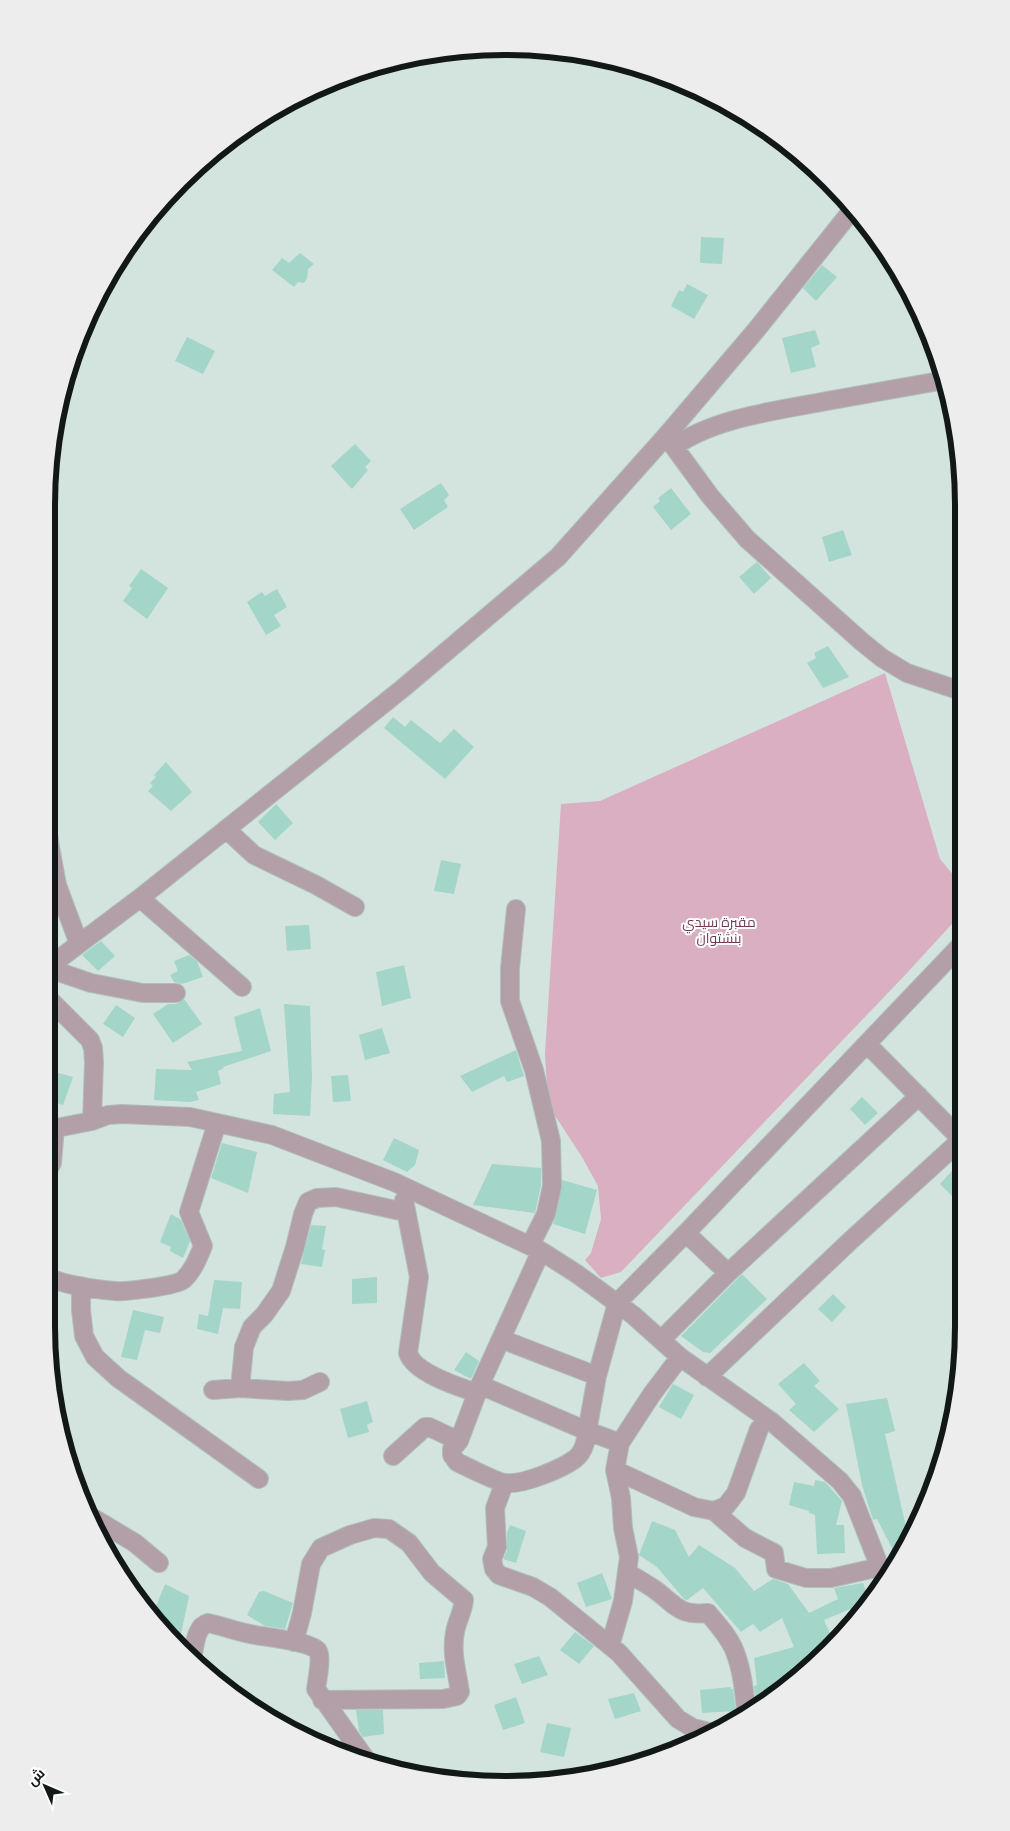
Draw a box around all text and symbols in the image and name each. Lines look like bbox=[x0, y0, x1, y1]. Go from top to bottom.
park label: مقبرة سيدي بنشتوان bbox=[682, 913, 756, 947]
north arrow bbox=[20, 1761, 70, 1811]
text: ش bbox=[23, 1764, 49, 1790]

